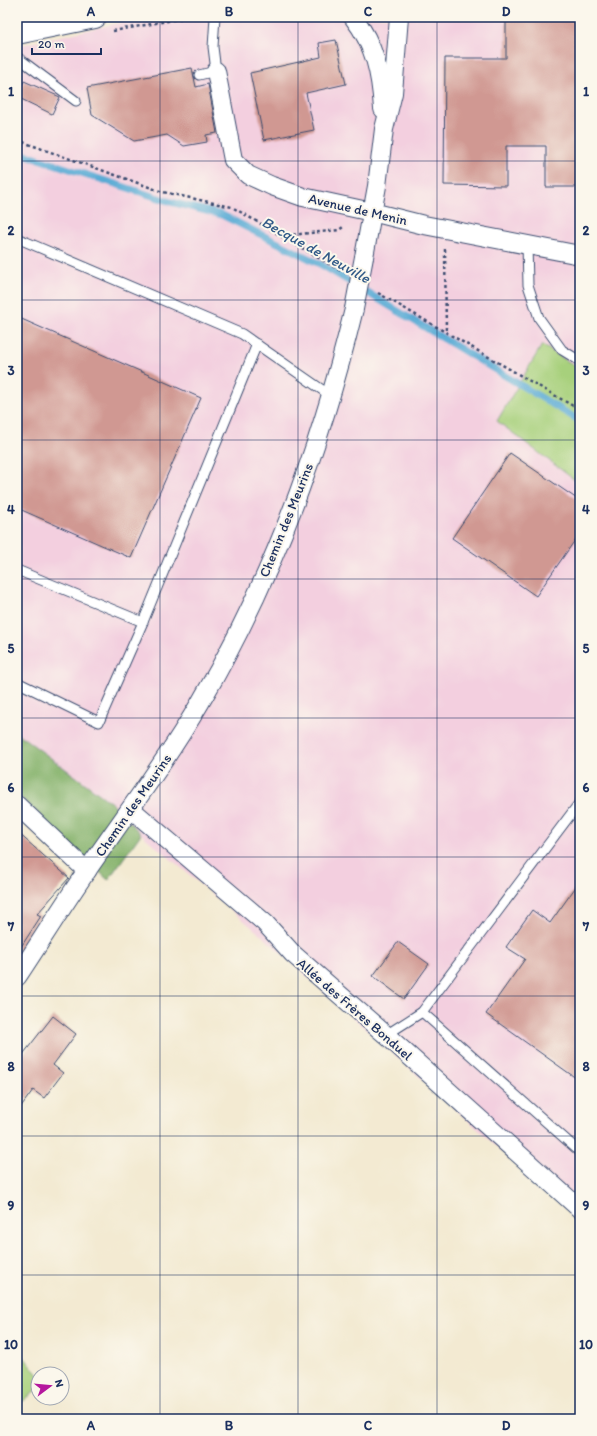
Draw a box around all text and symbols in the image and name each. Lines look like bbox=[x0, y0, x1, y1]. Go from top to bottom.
text: A bbox=[86, 4, 96, 19]
text: B bbox=[225, 4, 234, 19]
text: C bbox=[364, 4, 373, 19]
text: D bbox=[502, 4, 511, 19]
scale bar bbox=[32, 30, 101, 56]
text: 20 m bbox=[38, 37, 65, 51]
text: 1 bbox=[8, 84, 14, 99]
text: 1 bbox=[583, 84, 589, 99]
street label: Avenue de Menin bbox=[307, 190, 409, 229]
water label: Becque de Neuville bbox=[259, 213, 374, 288]
text: 2 bbox=[8, 223, 15, 238]
text: 2 bbox=[583, 223, 590, 238]
text: 3 bbox=[7, 363, 15, 378]
text: 3 bbox=[582, 363, 590, 378]
street label: Chemin des Meurins bbox=[256, 461, 317, 580]
text: 4 bbox=[7, 502, 15, 517]
text: 4 bbox=[582, 502, 590, 517]
text: 5 bbox=[8, 641, 15, 656]
text: 5 bbox=[583, 641, 590, 656]
street label: Chemin des Meurins bbox=[92, 751, 175, 860]
text: 6 bbox=[8, 780, 15, 795]
text: 6 bbox=[583, 780, 590, 795]
text: 7 bbox=[7, 919, 15, 934]
text: 7 bbox=[582, 919, 590, 934]
street label: Allée des Frères Bonduel bbox=[293, 955, 416, 1064]
text: 8 bbox=[7, 1059, 15, 1074]
text: 8 bbox=[582, 1059, 590, 1074]
text: 9 bbox=[8, 1198, 15, 1213]
text: 9 bbox=[583, 1198, 590, 1213]
text: 10 bbox=[4, 1337, 18, 1352]
text: 10 bbox=[579, 1337, 593, 1352]
north arrow bbox=[30, 1366, 70, 1406]
text: N bbox=[52, 1378, 66, 1389]
text: A bbox=[86, 1418, 96, 1433]
text: B bbox=[225, 1418, 234, 1433]
text: C bbox=[364, 1418, 373, 1433]
text: D bbox=[502, 1418, 511, 1433]

